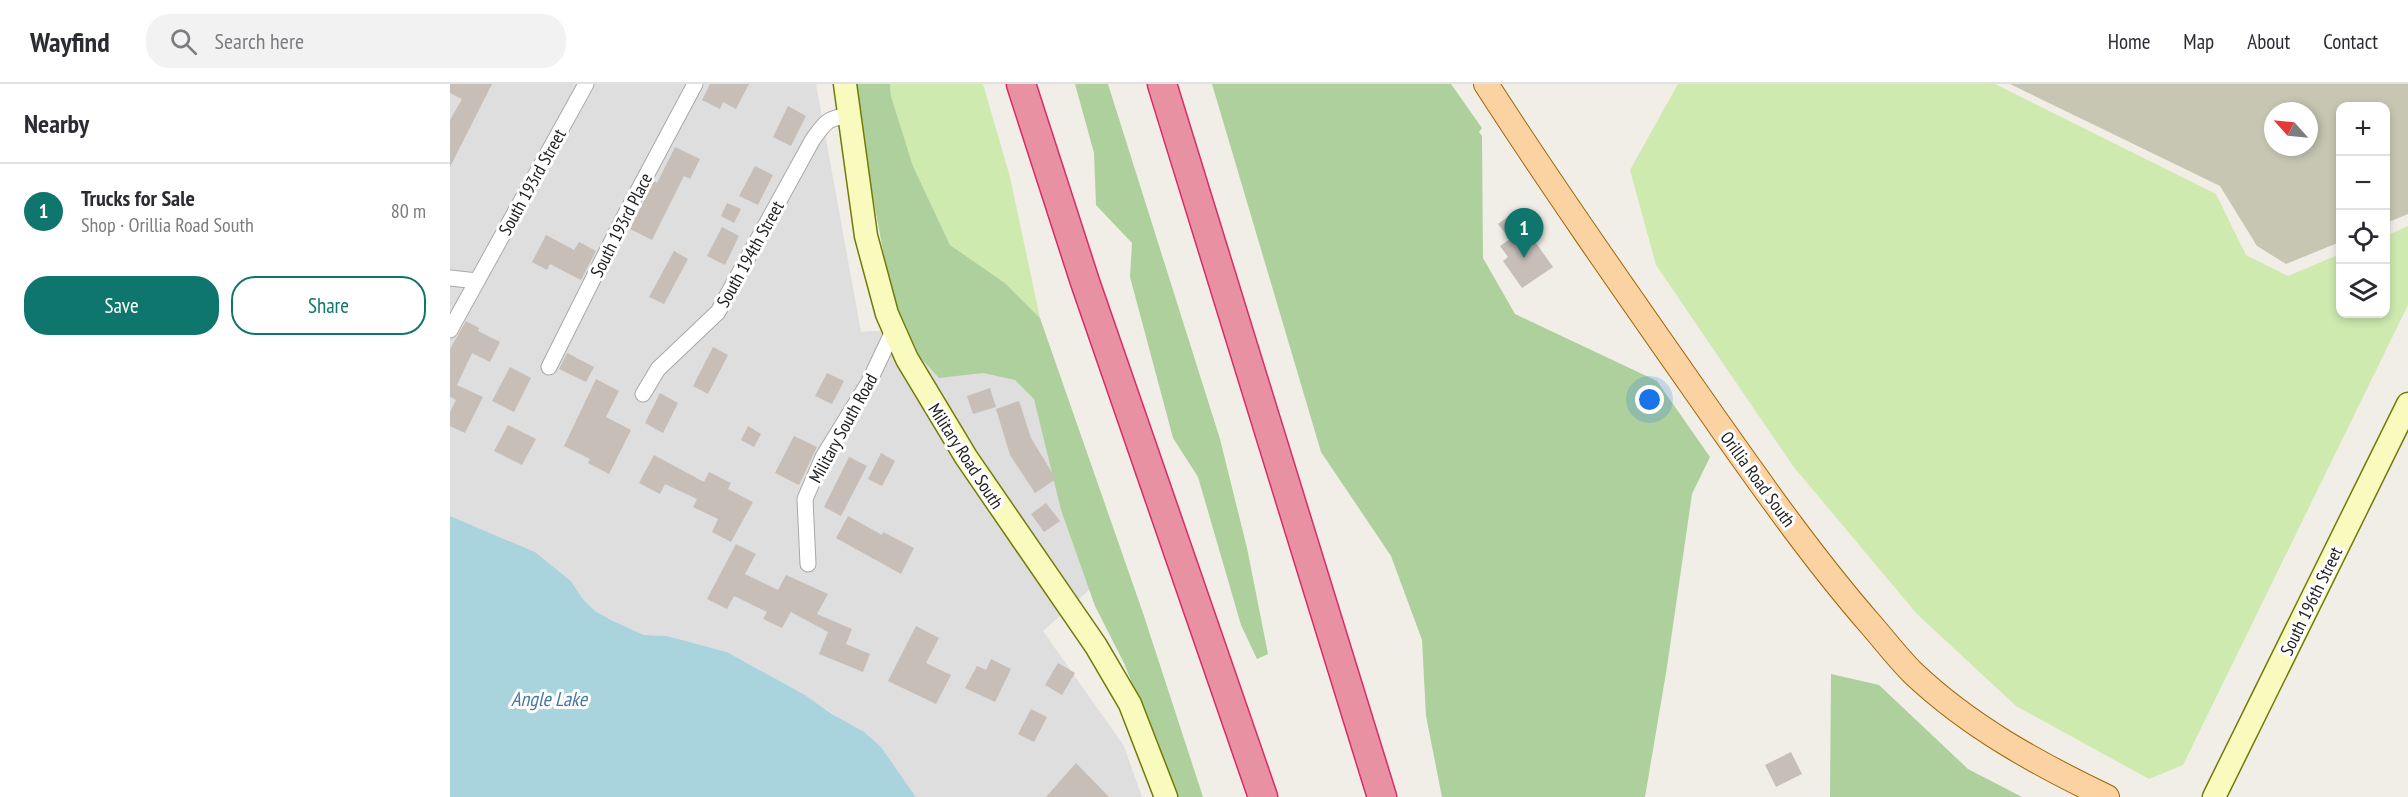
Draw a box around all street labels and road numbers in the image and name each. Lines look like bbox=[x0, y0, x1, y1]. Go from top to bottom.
street label: South 193rd Street bbox=[493, 125, 571, 239]
street label: South 193rd Place bbox=[585, 169, 657, 281]
street label: South 194th Street bbox=[711, 197, 789, 311]
street label: Military South Road bbox=[804, 369, 882, 487]
street label: Military Road South bbox=[923, 399, 1009, 513]
street label: Orillia Road South bbox=[1716, 427, 1800, 531]
street label: South 196th Street bbox=[2275, 543, 2347, 659]

